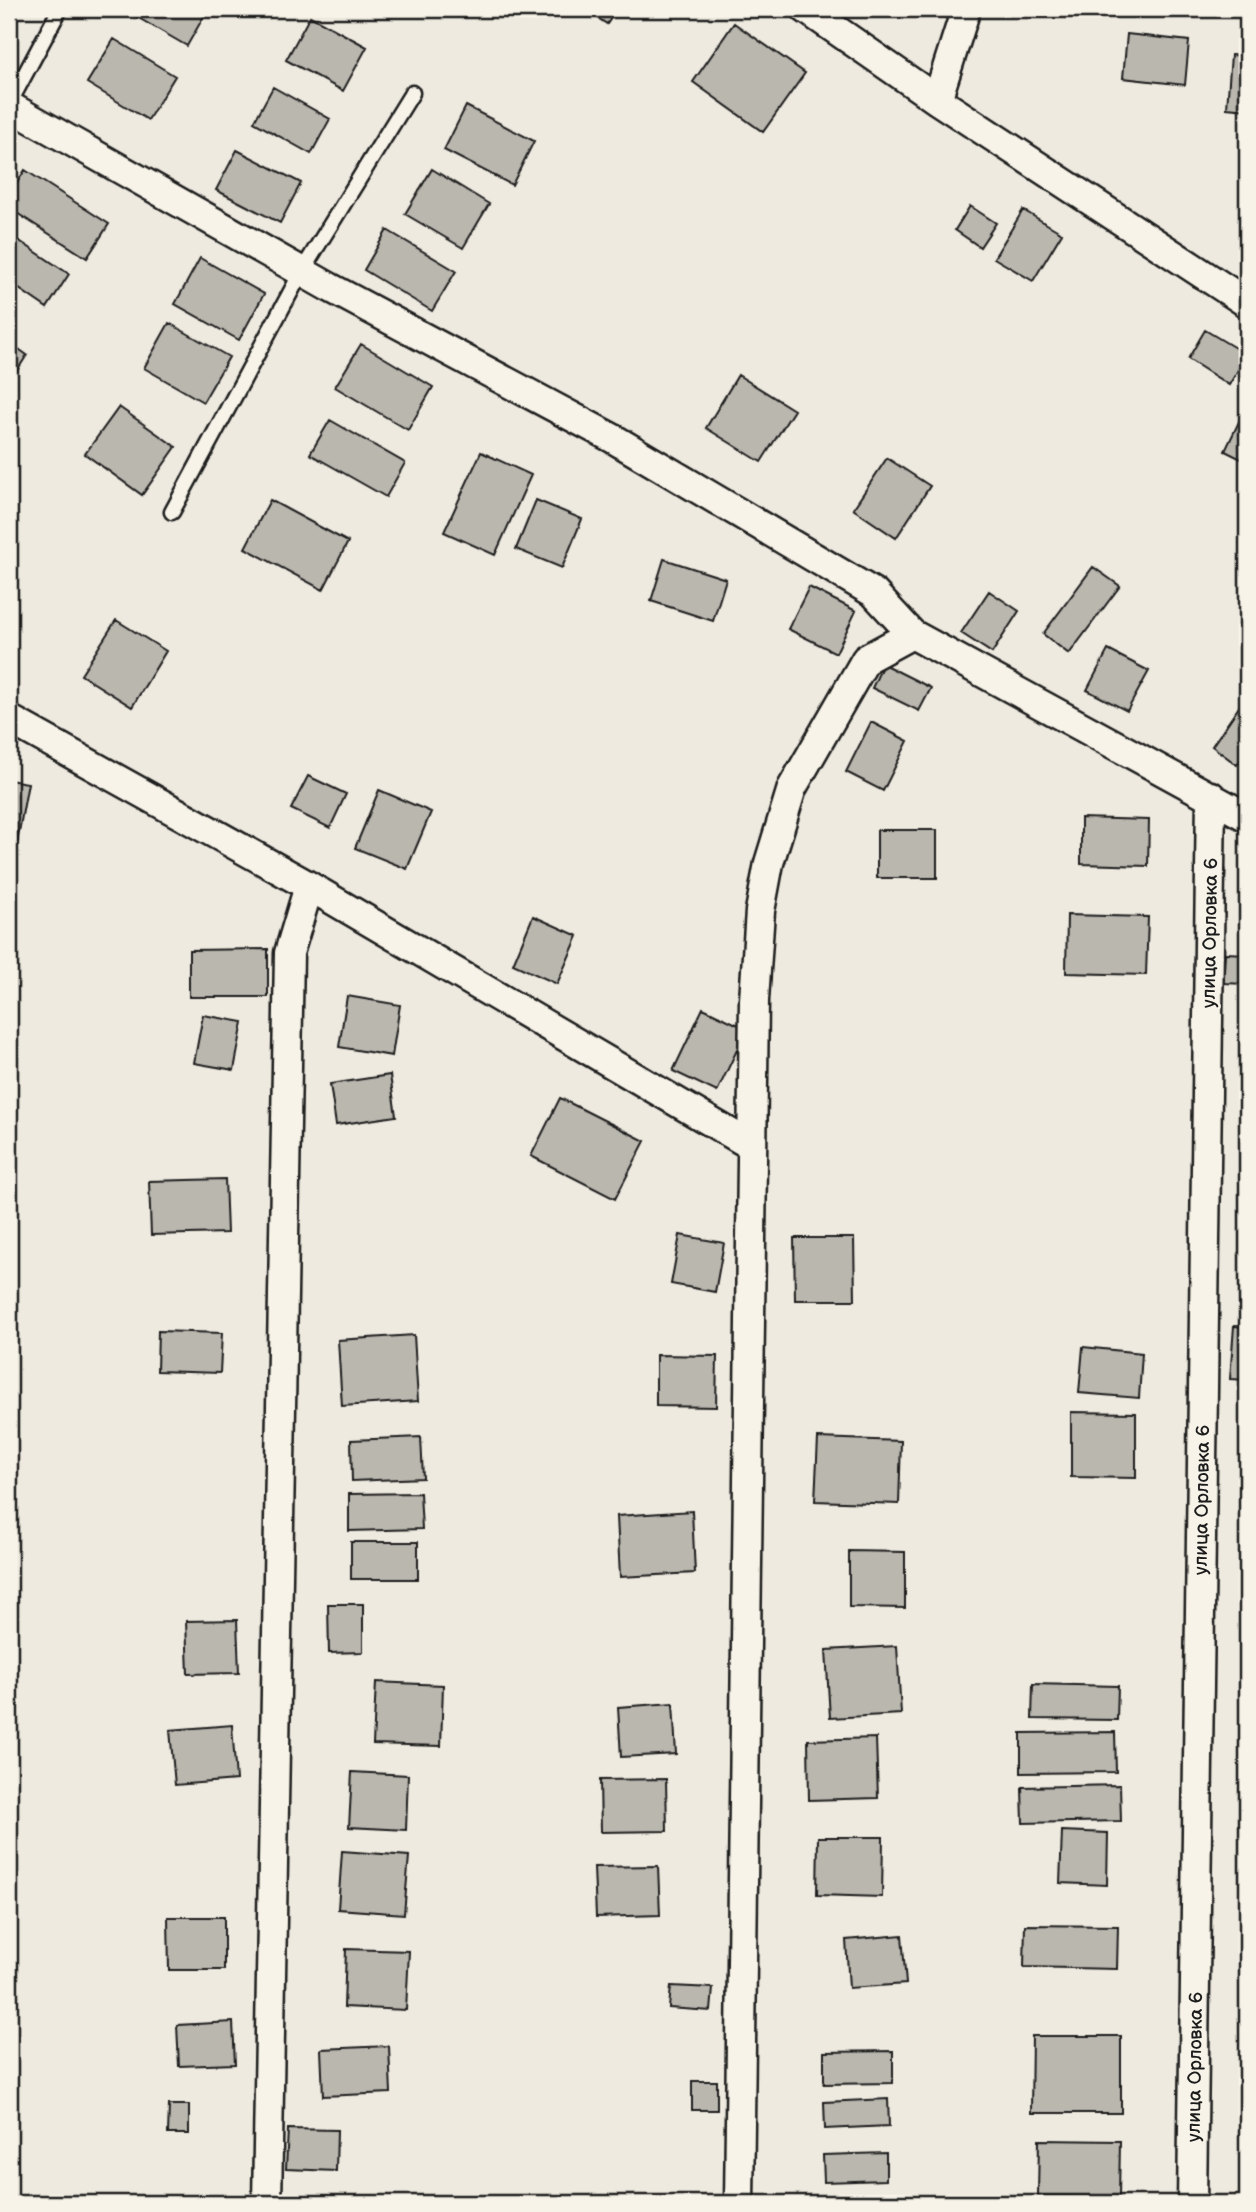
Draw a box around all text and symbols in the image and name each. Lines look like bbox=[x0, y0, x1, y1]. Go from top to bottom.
street label: улица Орловка 6 bbox=[1198, 858, 1223, 1008]
street label: улица Орловка 6 bbox=[1190, 1425, 1215, 1575]
street label: улица Орловка 6 bbox=[1183, 1992, 1208, 2142]

